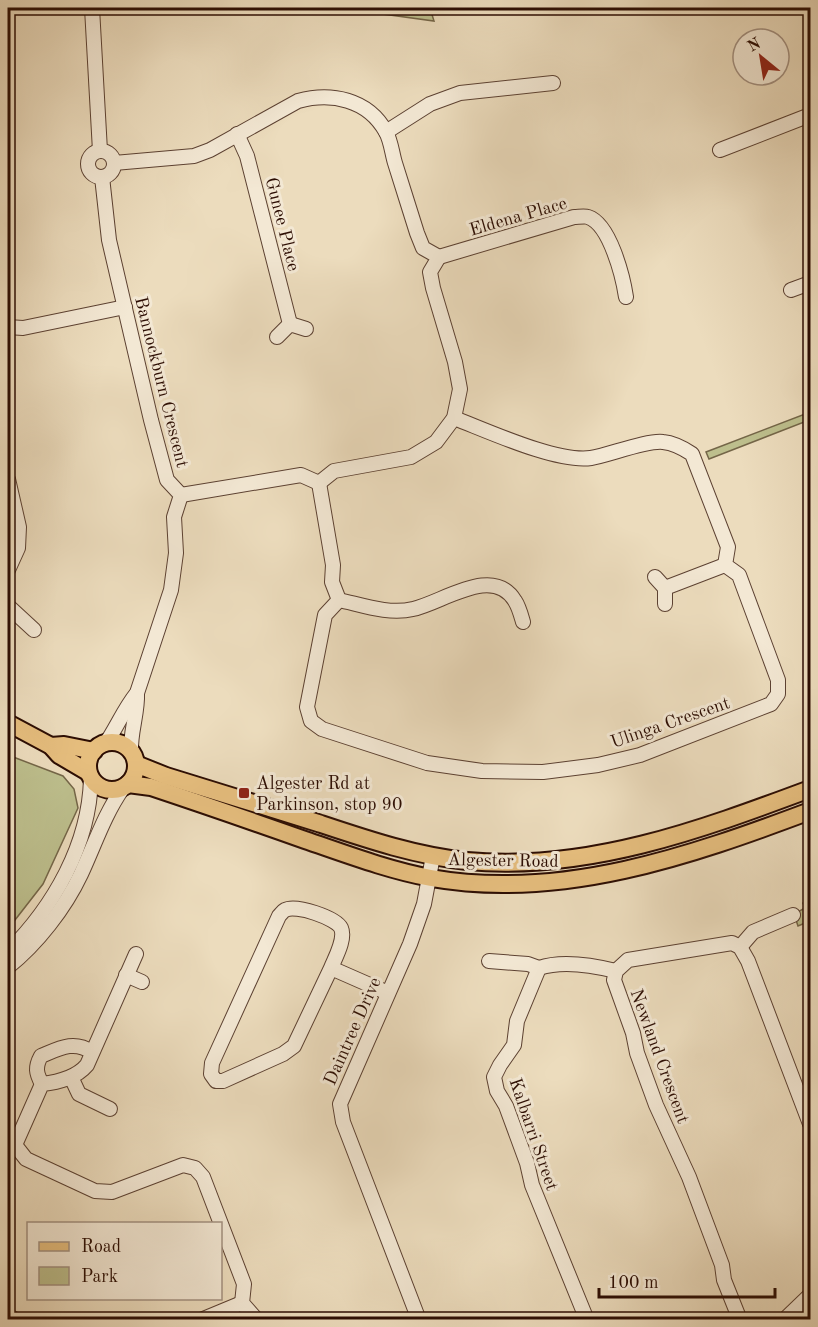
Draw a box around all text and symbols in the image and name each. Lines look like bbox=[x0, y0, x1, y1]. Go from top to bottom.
north arrow bbox=[731, 27, 791, 87]
text: N bbox=[745, 35, 764, 56]
street label: Gunee Place bbox=[262, 175, 302, 273]
street label: Eldena Place bbox=[467, 194, 569, 239]
street label: Bannockburn Crescent bbox=[131, 295, 191, 470]
street label: Ulinga Crescent bbox=[608, 694, 732, 752]
place label: Algester Rd at Parkinson, stop 90 bbox=[256, 775, 402, 814]
marker: Algester Rd at Parkinson, stop 90 bbox=[237, 786, 251, 800]
street label: Algester Road bbox=[447, 851, 559, 871]
street label: Daintree Drive bbox=[321, 975, 385, 1088]
street label: Newland Crescent bbox=[626, 987, 692, 1126]
street label: Kalbarri Street bbox=[505, 1076, 561, 1193]
legend bbox=[27, 1222, 222, 1300]
text: Road bbox=[81, 1238, 121, 1256]
scale bar bbox=[599, 1261, 774, 1299]
text: Park bbox=[81, 1268, 118, 1286]
text: 100 m bbox=[608, 1274, 659, 1292]

